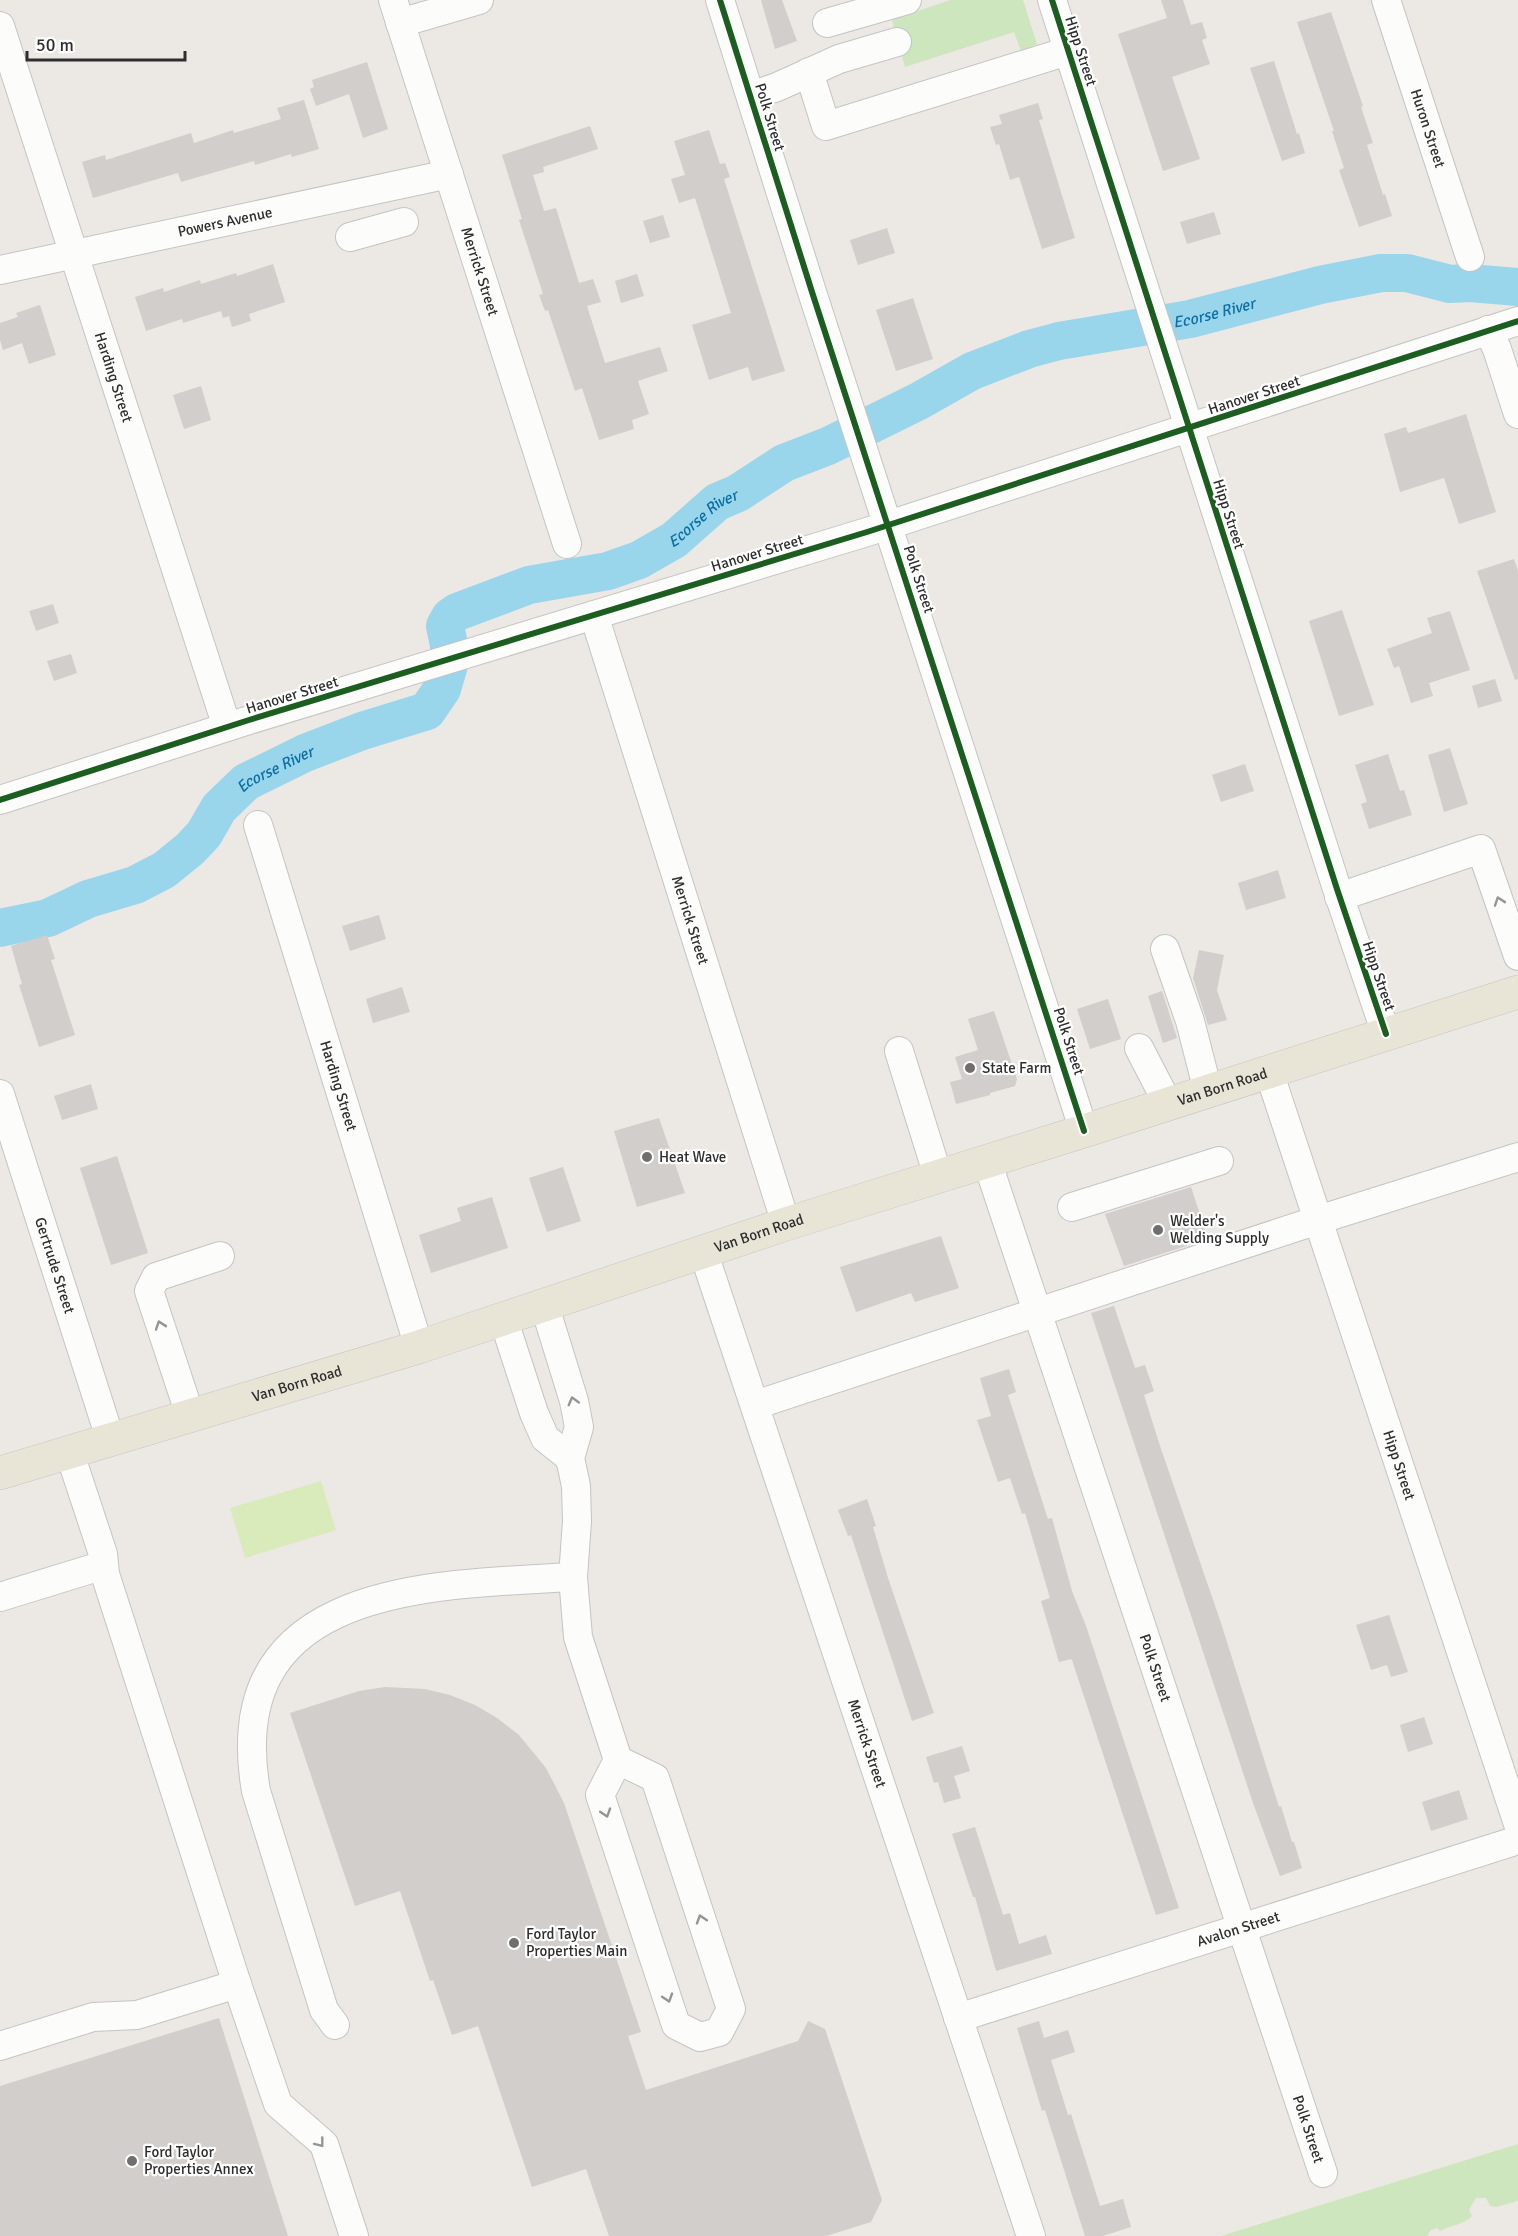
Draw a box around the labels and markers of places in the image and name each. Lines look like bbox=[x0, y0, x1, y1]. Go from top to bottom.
place label: State Farm bbox=[982, 1059, 1051, 1077]
marker: State Farm bbox=[963, 1061, 977, 1075]
place label: Heat Wave bbox=[659, 1148, 726, 1166]
marker: Heat Wave bbox=[640, 1150, 654, 1164]
place label: Welder's Welding Supply bbox=[1170, 1212, 1269, 1247]
marker: Welder's Welding Supply bbox=[1151, 1223, 1165, 1237]
place label: Ford Taylor Properties Main bbox=[526, 1925, 627, 1960]
marker: Ford Taylor Properties Main bbox=[507, 1936, 521, 1950]
place label: Ford Taylor Properties Annex bbox=[144, 2143, 253, 2178]
marker: Ford Taylor Properties Annex bbox=[125, 2154, 139, 2168]

